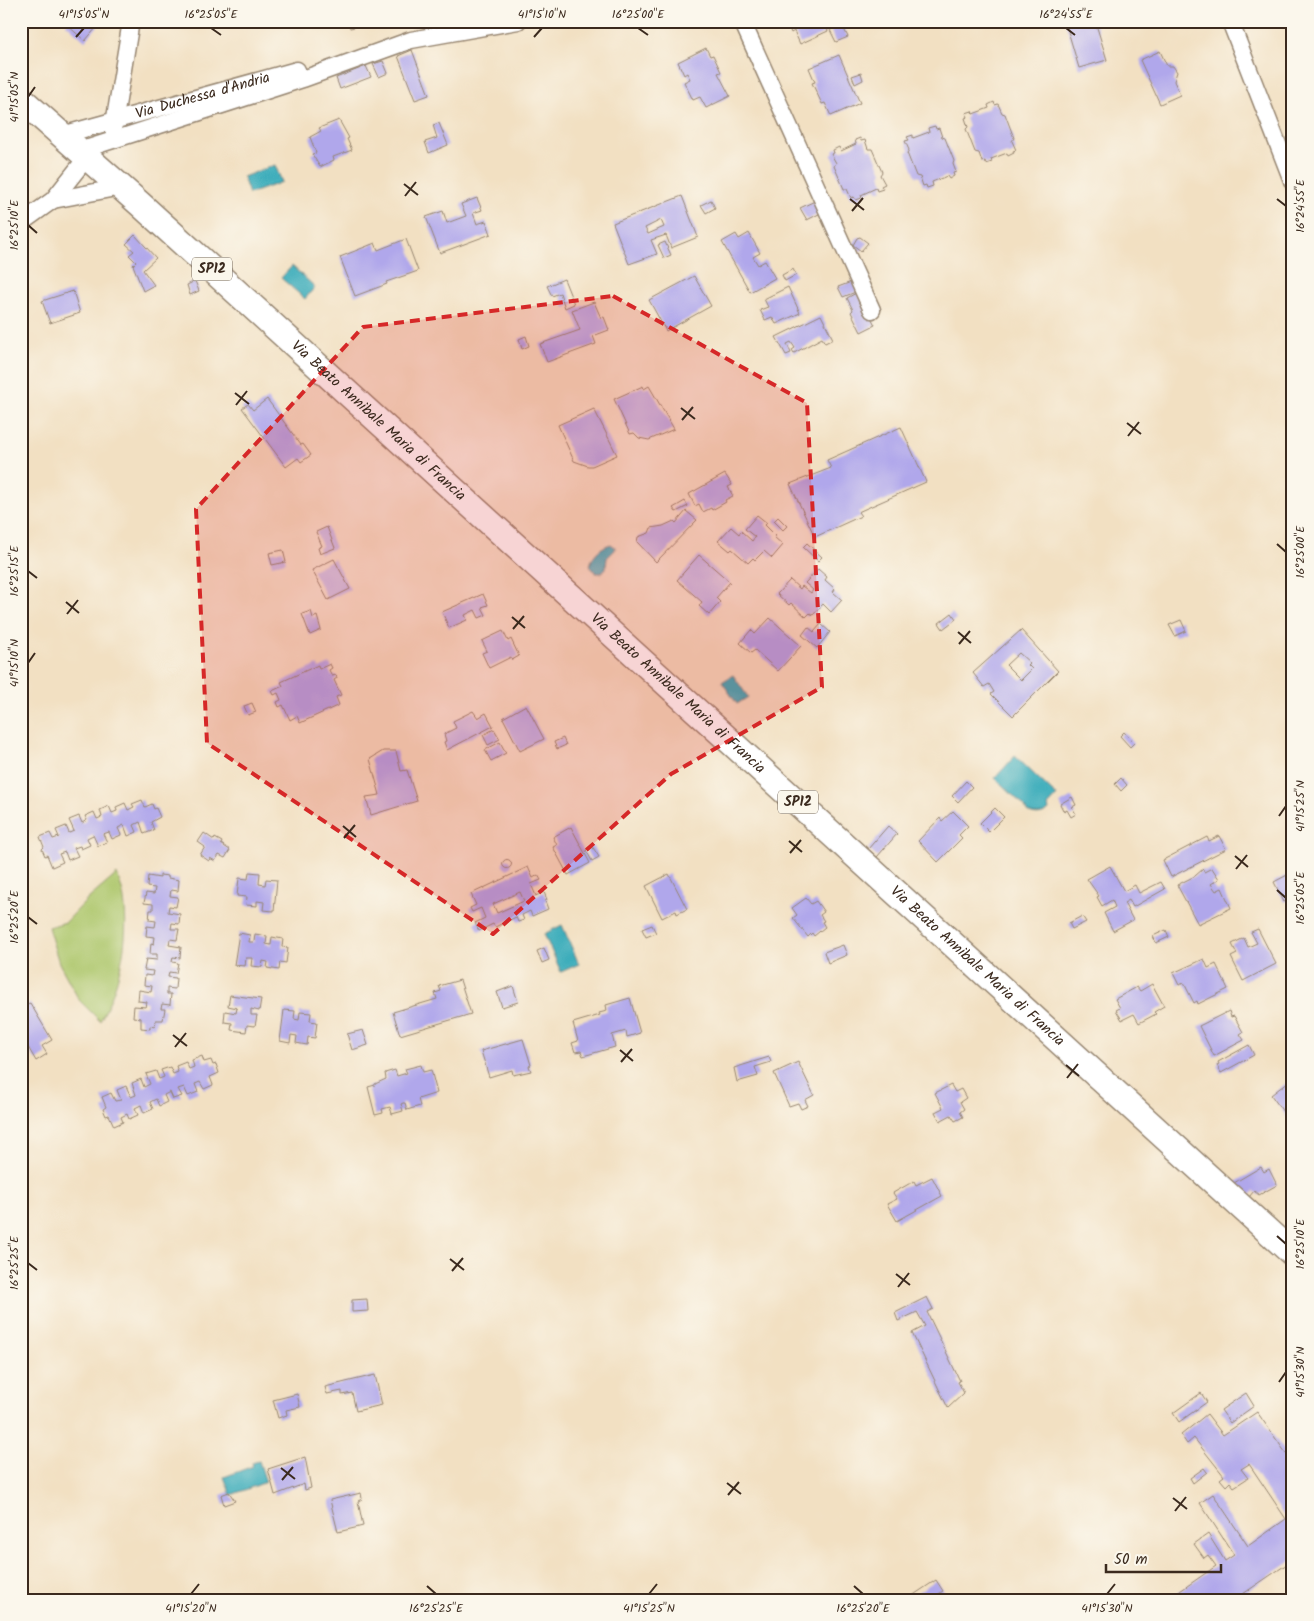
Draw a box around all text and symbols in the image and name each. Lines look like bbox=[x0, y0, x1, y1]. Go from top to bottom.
text: 41°15'05"N bbox=[59, 5, 109, 24]
text: 16°25'05"E bbox=[184, 5, 239, 24]
text: 41°15'10"N bbox=[518, 5, 566, 24]
text: 16°25'00"E bbox=[612, 5, 665, 24]
text: 16°24'55"E bbox=[1039, 5, 1094, 24]
street label: Via Duchessa d'Andria bbox=[133, 66, 273, 126]
text: 41°15'05"N bbox=[5, 72, 24, 122]
text: 16°24'55"E bbox=[1291, 178, 1310, 233]
text: 16°25'10"E bbox=[5, 199, 24, 250]
road number: SP12 bbox=[192, 258, 232, 280]
street label: Via Beato Annibale Maria di Francia bbox=[285, 335, 471, 507]
text: 16°25'00"E bbox=[1291, 525, 1310, 578]
text: 16°25'15"E bbox=[5, 545, 24, 596]
street label: Via Beato Annibale Maria di Francia bbox=[585, 608, 771, 780]
text: 41°15'10"N bbox=[5, 639, 24, 687]
text: 41°15'25"N bbox=[1291, 780, 1310, 832]
road number: SP12 bbox=[778, 790, 818, 814]
text: 16°25'05"E bbox=[1291, 870, 1310, 925]
street label: Via Beato Annibale Maria di Francia bbox=[884, 880, 1070, 1053]
text: 16°25'20"E bbox=[5, 889, 24, 944]
text: 16°25'10"E bbox=[1291, 1218, 1310, 1269]
text: 16°25'25"E bbox=[5, 1235, 24, 1290]
text: 41°15'30"N bbox=[1291, 1346, 1310, 1398]
scale bar bbox=[1106, 1541, 1222, 1573]
text: 50 m bbox=[1114, 1548, 1148, 1572]
text: 41°15'20"N bbox=[165, 1599, 217, 1618]
text: 16°25'25"E bbox=[409, 1599, 464, 1618]
text: 41°15'25"N bbox=[623, 1599, 675, 1618]
text: 16°25'20"E bbox=[836, 1599, 891, 1618]
text: 41°15'30"N bbox=[1081, 1599, 1133, 1618]

